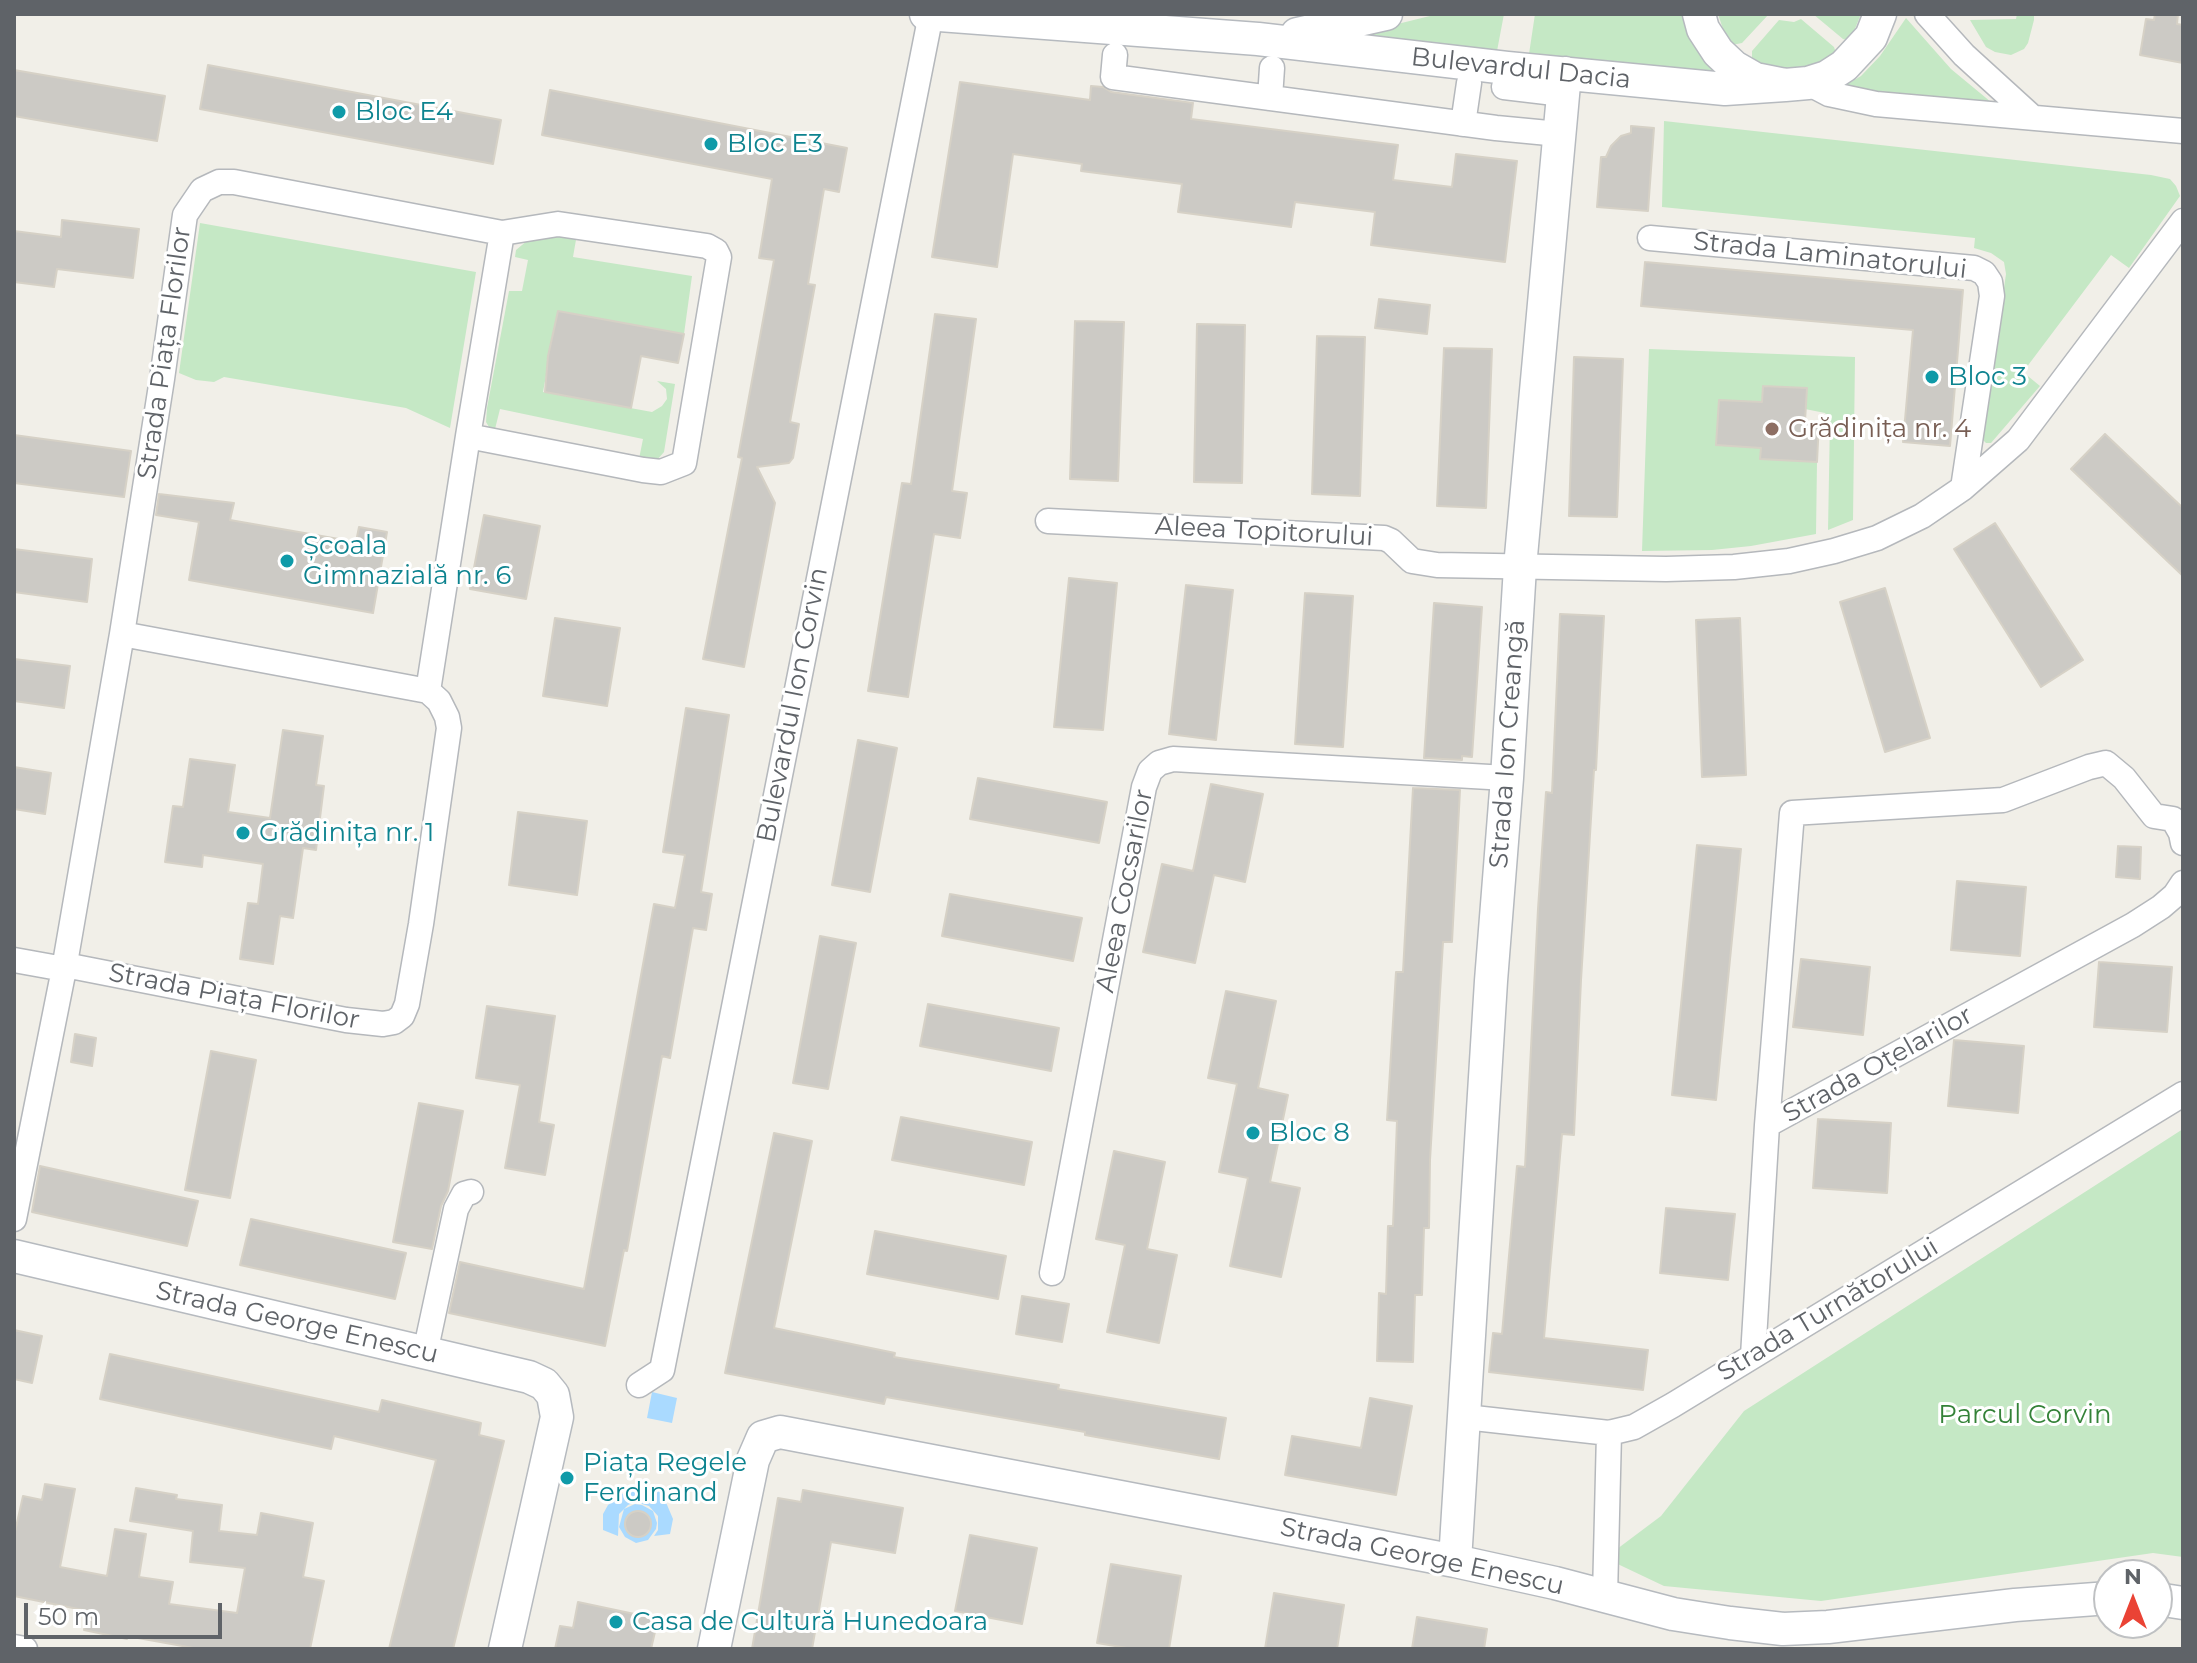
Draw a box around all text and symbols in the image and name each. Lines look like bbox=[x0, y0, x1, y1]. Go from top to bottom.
street label: Bulevardul Dacia bbox=[1409, 42, 1633, 96]
place label: Bloc E4 bbox=[355, 96, 453, 128]
marker: Bloc E4 bbox=[330, 103, 348, 121]
place label: Bloc E3 bbox=[727, 128, 823, 160]
marker: Bloc E3 bbox=[702, 135, 720, 153]
street label: Strada Piața Florilor bbox=[132, 225, 198, 481]
street label: Strada Laminatorului bbox=[1692, 226, 1968, 286]
place label: Bloc 3 bbox=[1948, 361, 2027, 393]
marker: Bloc 3 bbox=[1923, 368, 1941, 386]
place label: Grădinița nr. 4 bbox=[1788, 413, 1971, 445]
marker: Grădinița nr. 4 bbox=[1763, 420, 1781, 438]
street label: Aleea Topitorului bbox=[1154, 511, 1374, 553]
place label: Școala Gimnazială nr. 6 bbox=[303, 530, 511, 592]
marker: Școala Gimnazială nr. 6 bbox=[278, 552, 296, 570]
street label: Bulevardul Ion Corvin bbox=[751, 565, 835, 845]
street label: Strada Ion Creangă bbox=[1484, 618, 1532, 870]
street label: Aleea Cocsarilor bbox=[1090, 787, 1160, 995]
place label: Grădinița nr. 1 bbox=[259, 817, 434, 849]
marker: Grădinița nr. 1 bbox=[234, 824, 252, 842]
street label: Strada Piața Florilor bbox=[106, 957, 362, 1037]
street label: Strada Oțelarilor bbox=[1778, 1000, 1978, 1130]
place label: Bloc 8 bbox=[1269, 1117, 1350, 1149]
marker: Bloc 8 bbox=[1244, 1124, 1262, 1142]
street label: Strada Turnătorului bbox=[1712, 1232, 1944, 1388]
street label: Strada George Enescu bbox=[153, 1275, 441, 1371]
park label: Parcul Corvin bbox=[1938, 1399, 2112, 1431]
place label: Piața Regele Ferdinand bbox=[583, 1447, 747, 1508]
marker: Piața Regele Ferdinand bbox=[558, 1469, 576, 1487]
street label: Strada George Enescu bbox=[1277, 1512, 1567, 1602]
north arrow bbox=[2093, 1559, 2173, 1639]
text: N bbox=[2124, 1563, 2142, 1590]
scale bar bbox=[28, 1587, 226, 1637]
text: 50 m bbox=[38, 1602, 99, 1631]
place label: Casa de Cultură Hunedoara bbox=[632, 1606, 988, 1638]
marker: Casa de Cultură Hunedoara bbox=[607, 1613, 625, 1631]

